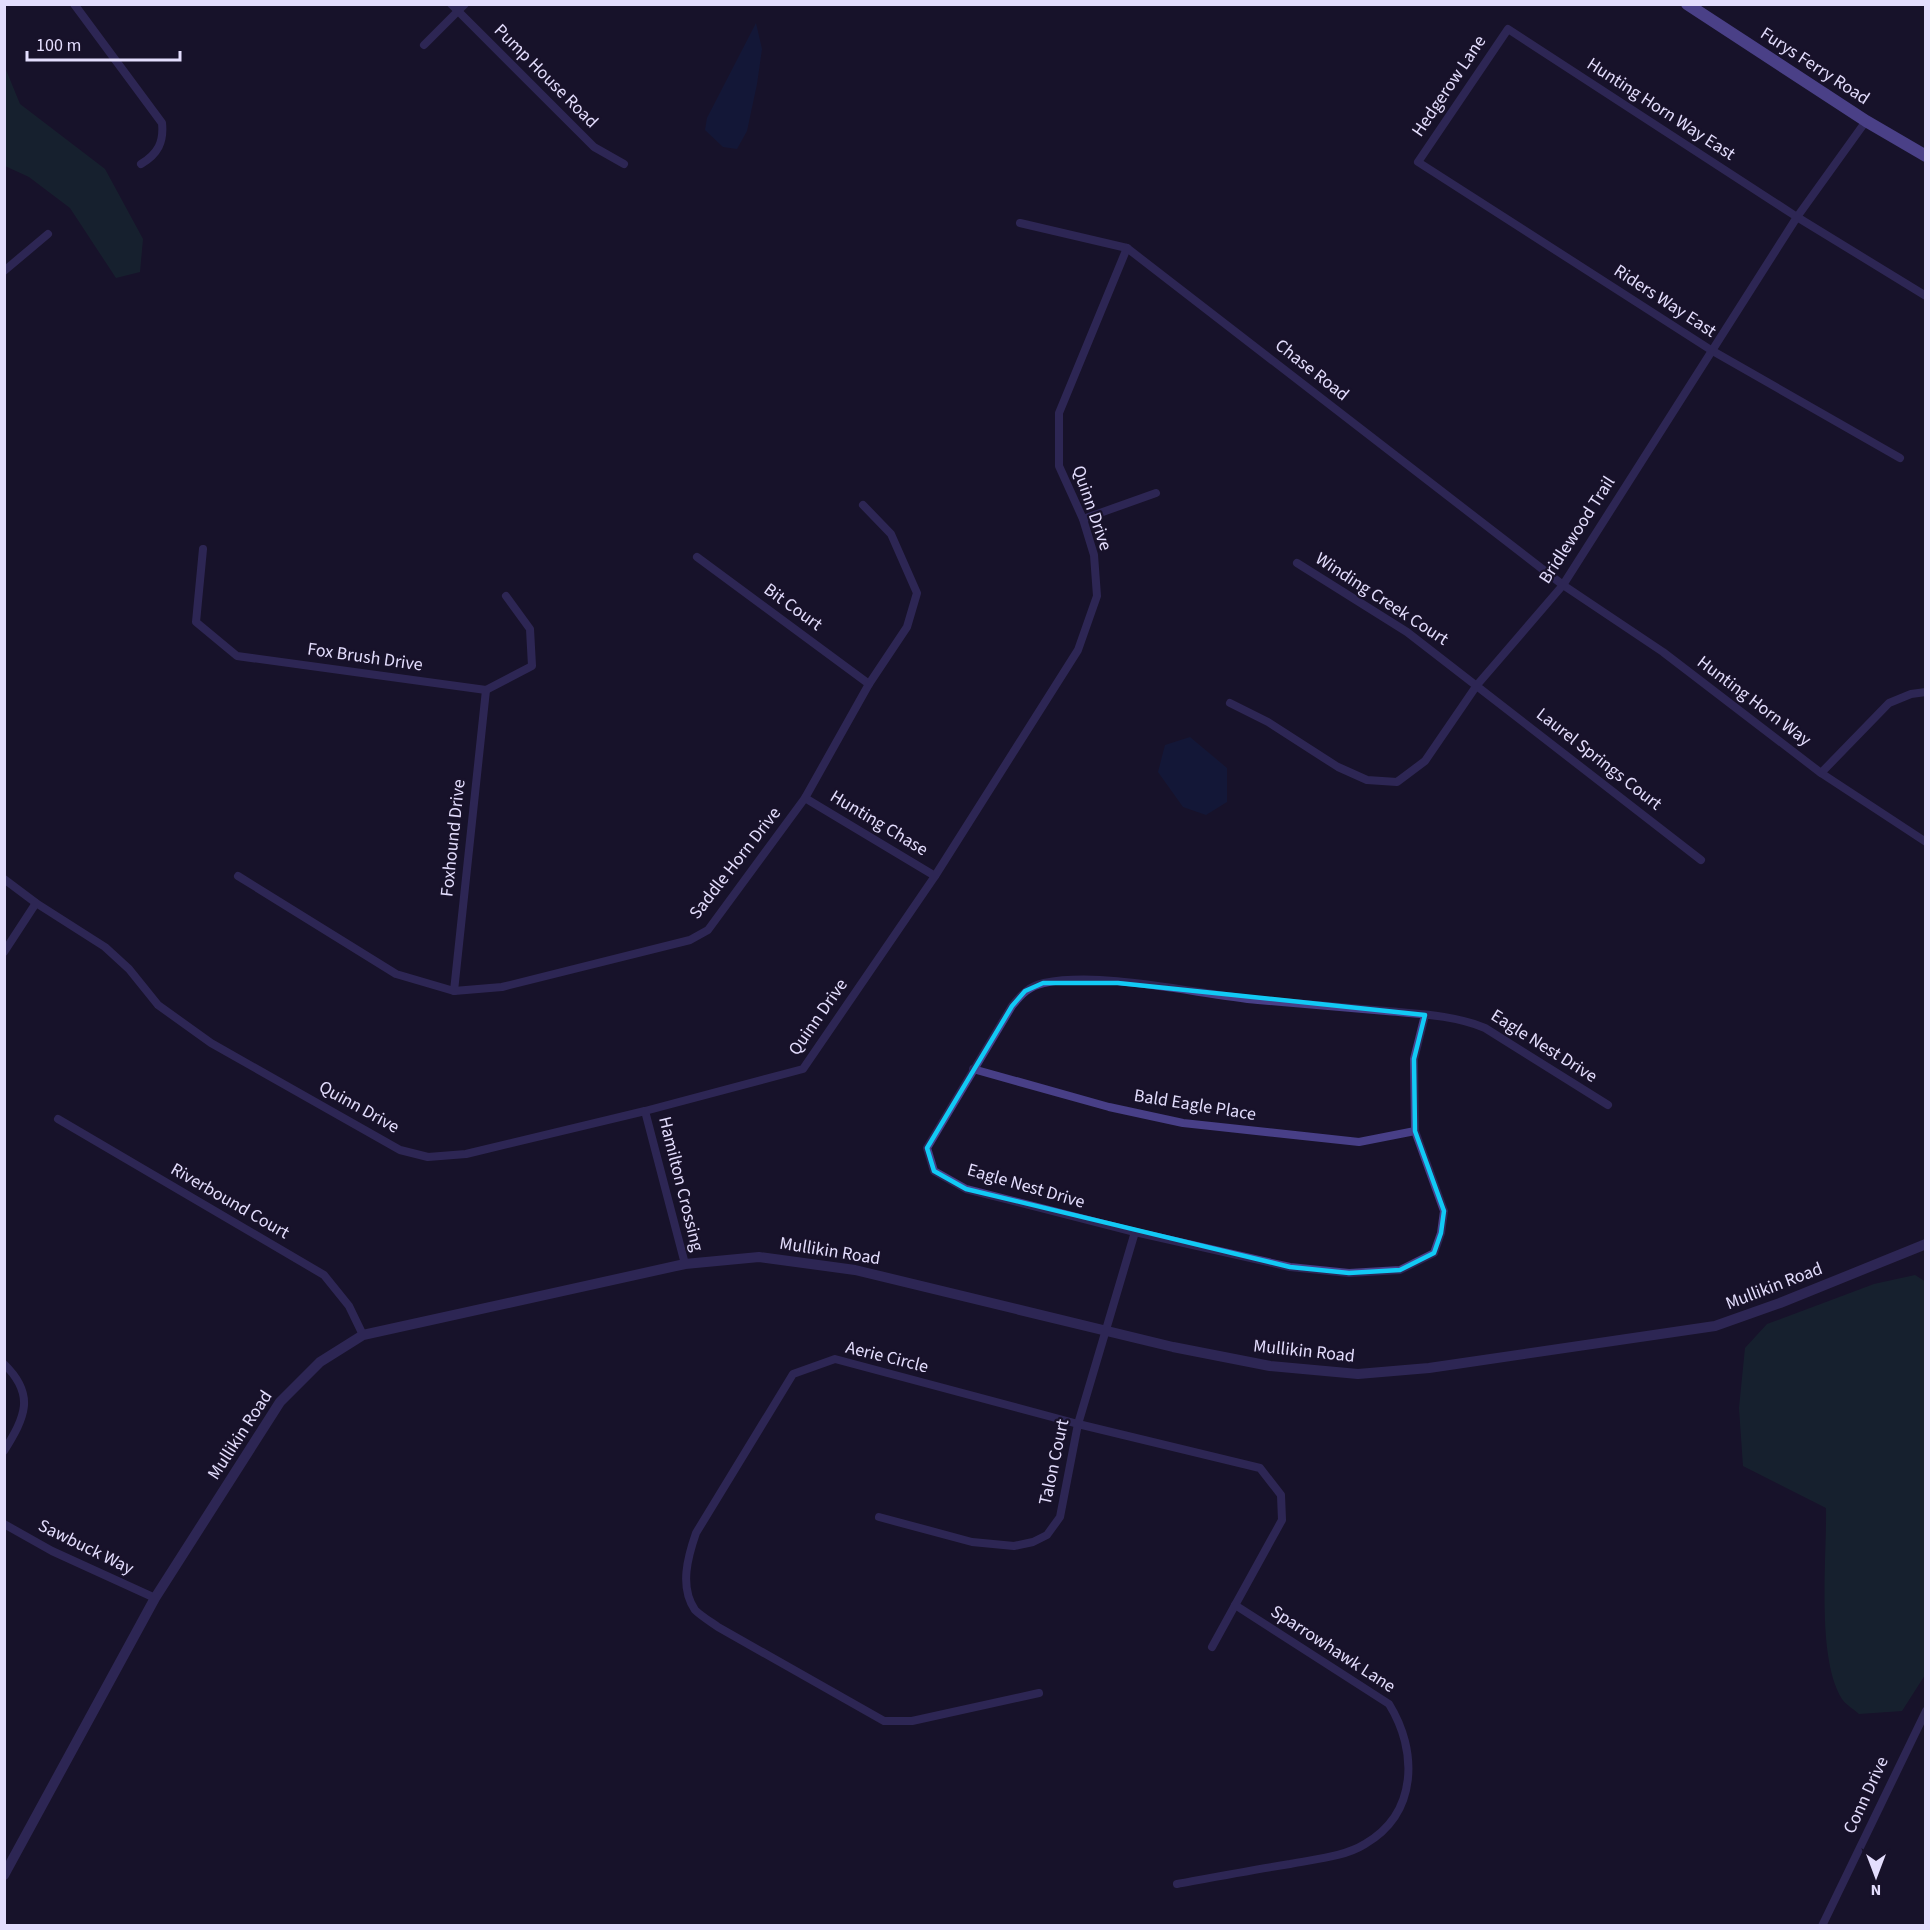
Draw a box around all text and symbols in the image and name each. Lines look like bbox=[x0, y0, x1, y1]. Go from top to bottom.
street label: Pump House Road bbox=[488, 18, 604, 134]
street label: Furys Ferry Road bbox=[1755, 21, 1875, 111]
scale bar bbox=[27, 24, 180, 62]
street label: Hedgerow Lane bbox=[1406, 30, 1492, 142]
text: 100 m bbox=[36, 33, 81, 58]
street label: Hunting Horn Way East bbox=[1582, 52, 1740, 166]
street label: Riders Way East bbox=[1609, 258, 1721, 344]
street label: Chase Road bbox=[1270, 333, 1354, 407]
street label: Quinn Drive bbox=[1066, 462, 1118, 554]
street label: Bridlewood Trail bbox=[1533, 471, 1621, 589]
street label: Winding Creek Court bbox=[1311, 547, 1453, 651]
street label: Bit Court bbox=[759, 577, 827, 637]
street label: Fox Brush Drive bbox=[306, 637, 424, 677]
street label: Hunting Horn Way bbox=[1692, 650, 1817, 753]
street label: Laurel Springs Court bbox=[1531, 702, 1667, 816]
street label: Foxhound Drive bbox=[434, 778, 472, 898]
street label: Hunting Chase bbox=[825, 784, 933, 862]
street label: Saddle Horn Drive bbox=[683, 802, 787, 924]
street label: Quinn Drive bbox=[782, 974, 854, 1060]
street label: Eagle Nest Drive bbox=[1486, 1003, 1602, 1089]
street label: Quinn Drive bbox=[314, 1075, 404, 1139]
street label: Bald Eagle Place bbox=[1132, 1083, 1258, 1127]
street label: Hamilton Crossing bbox=[652, 1114, 710, 1254]
street label: Riverbound Court bbox=[166, 1157, 294, 1245]
street label: Eagle Nest Drive bbox=[964, 1157, 1088, 1215]
street label: Mullikin Road bbox=[778, 1231, 882, 1271]
street label: Mullikin Road bbox=[1722, 1256, 1826, 1316]
street label: Mullikin Road bbox=[1252, 1333, 1356, 1369]
street label: Aerie Circle bbox=[843, 1335, 931, 1379]
street label: Mullikin Road bbox=[202, 1385, 278, 1485]
street label: Talon Court bbox=[1033, 1417, 1075, 1507]
street label: Sawbuck Way bbox=[34, 1513, 138, 1581]
street label: Sparrowhawk Lane bbox=[1266, 1599, 1400, 1699]
street label: Conn Drive bbox=[1837, 1752, 1895, 1838]
north arrow bbox=[1846, 1846, 1906, 1906]
text: N bbox=[1871, 1879, 1881, 1901]

